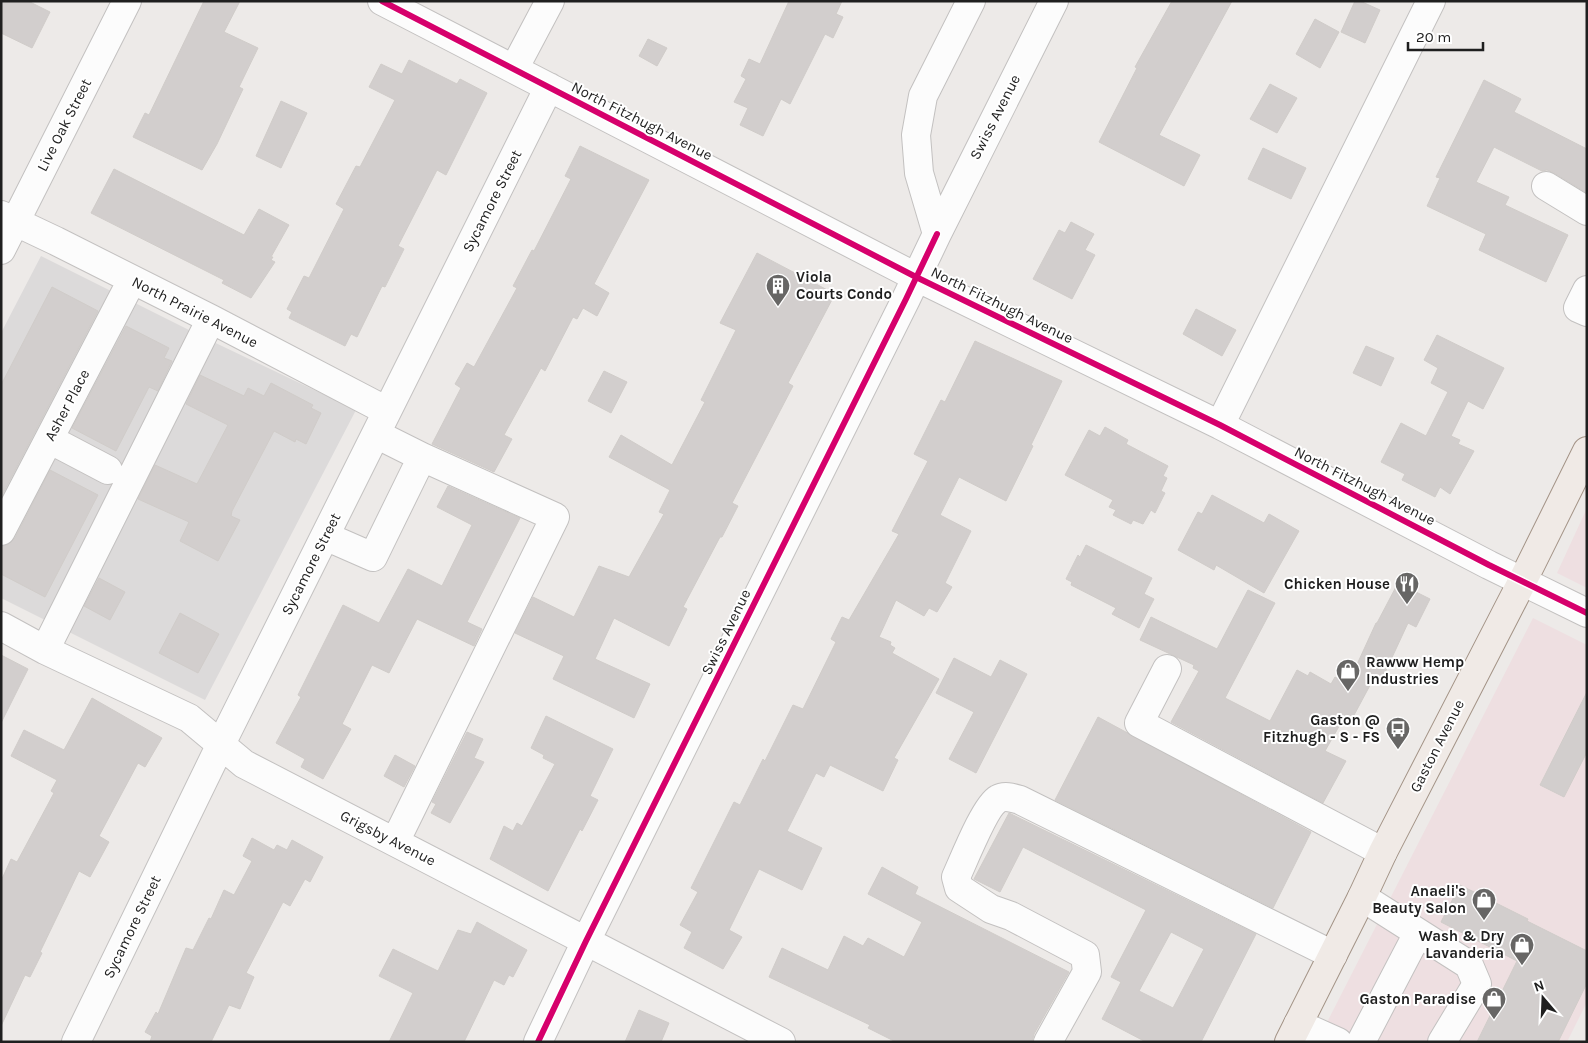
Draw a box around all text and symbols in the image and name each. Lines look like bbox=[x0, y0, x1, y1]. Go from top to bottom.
scale bar bbox=[1408, 20, 1483, 52]
text: 20 m bbox=[1416, 28, 1451, 46]
street label: Swiss Avenue bbox=[966, 71, 1024, 163]
street label: Live Oak Street bbox=[33, 75, 95, 174]
street label: North Fitzhugh Avenue bbox=[568, 78, 716, 164]
street label: Sycamore Street bbox=[459, 147, 526, 255]
street label: North Fitzhugh Avenue bbox=[928, 263, 1076, 347]
place label: Viola Courts Condo bbox=[796, 268, 892, 303]
street label: North Prairie Avenue bbox=[129, 272, 261, 352]
building icon: Viola Courts Condo bbox=[765, 273, 791, 307]
street label: Asher Place bbox=[41, 366, 93, 444]
street label: North Fitzhugh Avenue bbox=[1291, 443, 1439, 529]
street label: Sycamore Street bbox=[278, 510, 345, 618]
restaurant icon: Chicken House bbox=[1394, 571, 1420, 605]
place label: Chicken House bbox=[1284, 575, 1390, 593]
street label: Swiss Avenue bbox=[698, 586, 754, 678]
place label: Rawww Hemp Industries bbox=[1366, 653, 1464, 688]
shop icon: Rawww Hemp Industries bbox=[1335, 658, 1361, 692]
street label: Gaston Avenue bbox=[1406, 697, 1468, 795]
place label: Gaston @ Fitzhugh - S - FS bbox=[1263, 711, 1380, 746]
bus stop icon: Gaston @ Fitzhugh - S - FS bbox=[1385, 716, 1411, 750]
street label: Grigsby Avenue bbox=[337, 806, 439, 870]
street label: Sycamore Street bbox=[99, 872, 165, 981]
place label: Anaeli's Beauty Salon bbox=[1372, 882, 1466, 917]
shop icon: Anaeli's Beauty Salon bbox=[1471, 887, 1497, 921]
place label: Wash & Dry Lavanderia bbox=[1419, 927, 1504, 962]
shop icon: Wash & Dry Lavanderia bbox=[1509, 932, 1535, 966]
north arrow bbox=[1518, 973, 1568, 1023]
text: N bbox=[1531, 977, 1546, 996]
shop icon: Gaston Paradise bbox=[1481, 986, 1507, 1020]
place label: Gaston Paradise bbox=[1359, 990, 1476, 1008]

